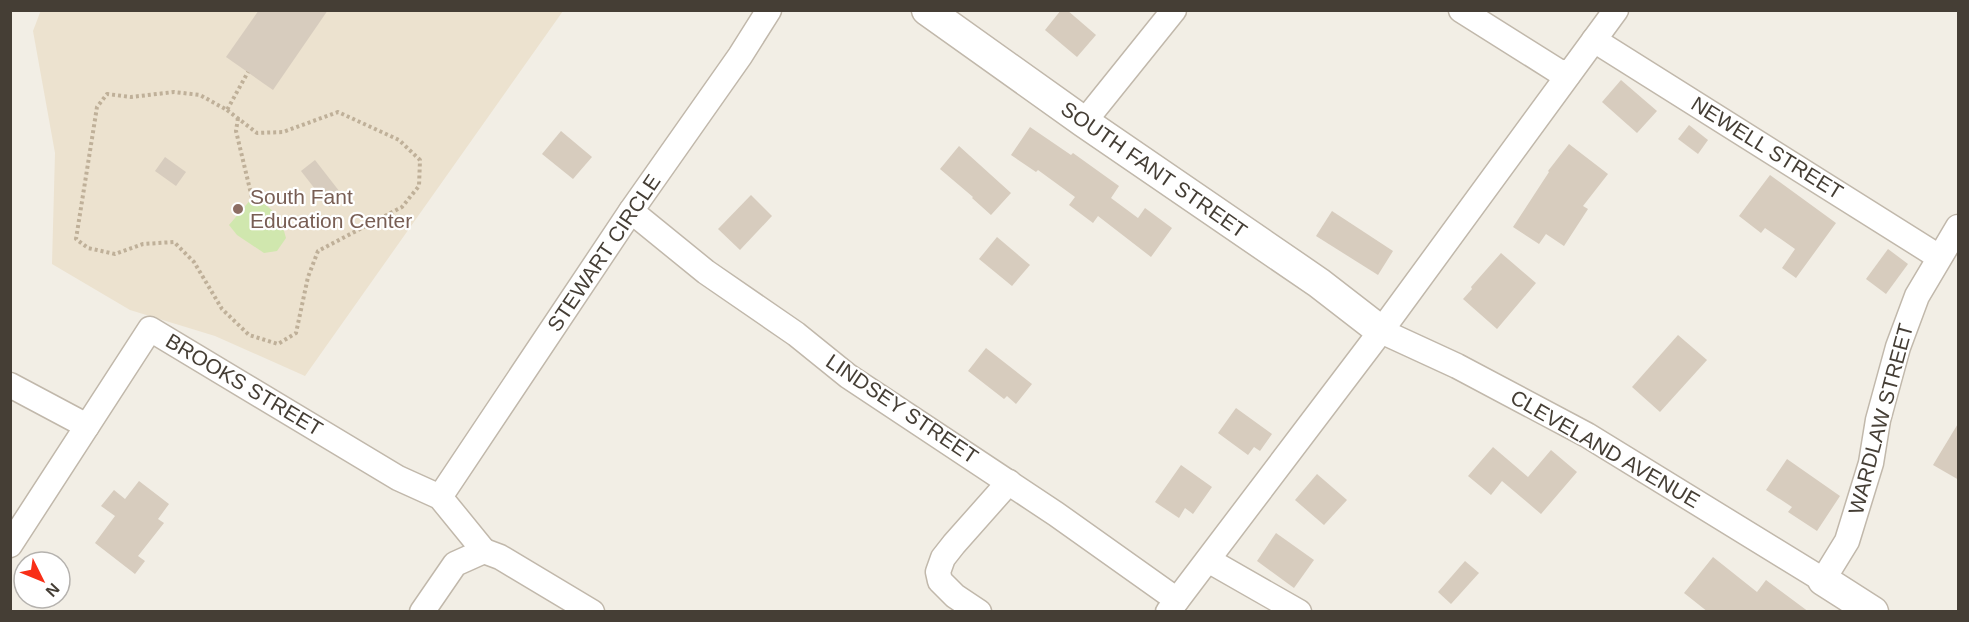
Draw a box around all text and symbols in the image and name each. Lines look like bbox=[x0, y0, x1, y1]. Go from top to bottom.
street label: NEWELL STREET bbox=[1687, 92, 1847, 204]
street label: SOUTH FANT STREET bbox=[1057, 97, 1252, 243]
street label: STEWART CIRCLE bbox=[543, 170, 665, 335]
place label: South Fant Education Center bbox=[250, 185, 412, 232]
marker: South Fant Education Center bbox=[231, 202, 245, 216]
street label: WARDLAW STREET bbox=[1844, 321, 1917, 517]
street label: BROOKS STREET bbox=[162, 329, 327, 440]
street label: LINDSEY STREET bbox=[822, 349, 983, 468]
street label: CLEVELAND AVENUE bbox=[1507, 385, 1704, 512]
north arrow bbox=[12, 550, 72, 610]
text: N bbox=[42, 580, 63, 600]

